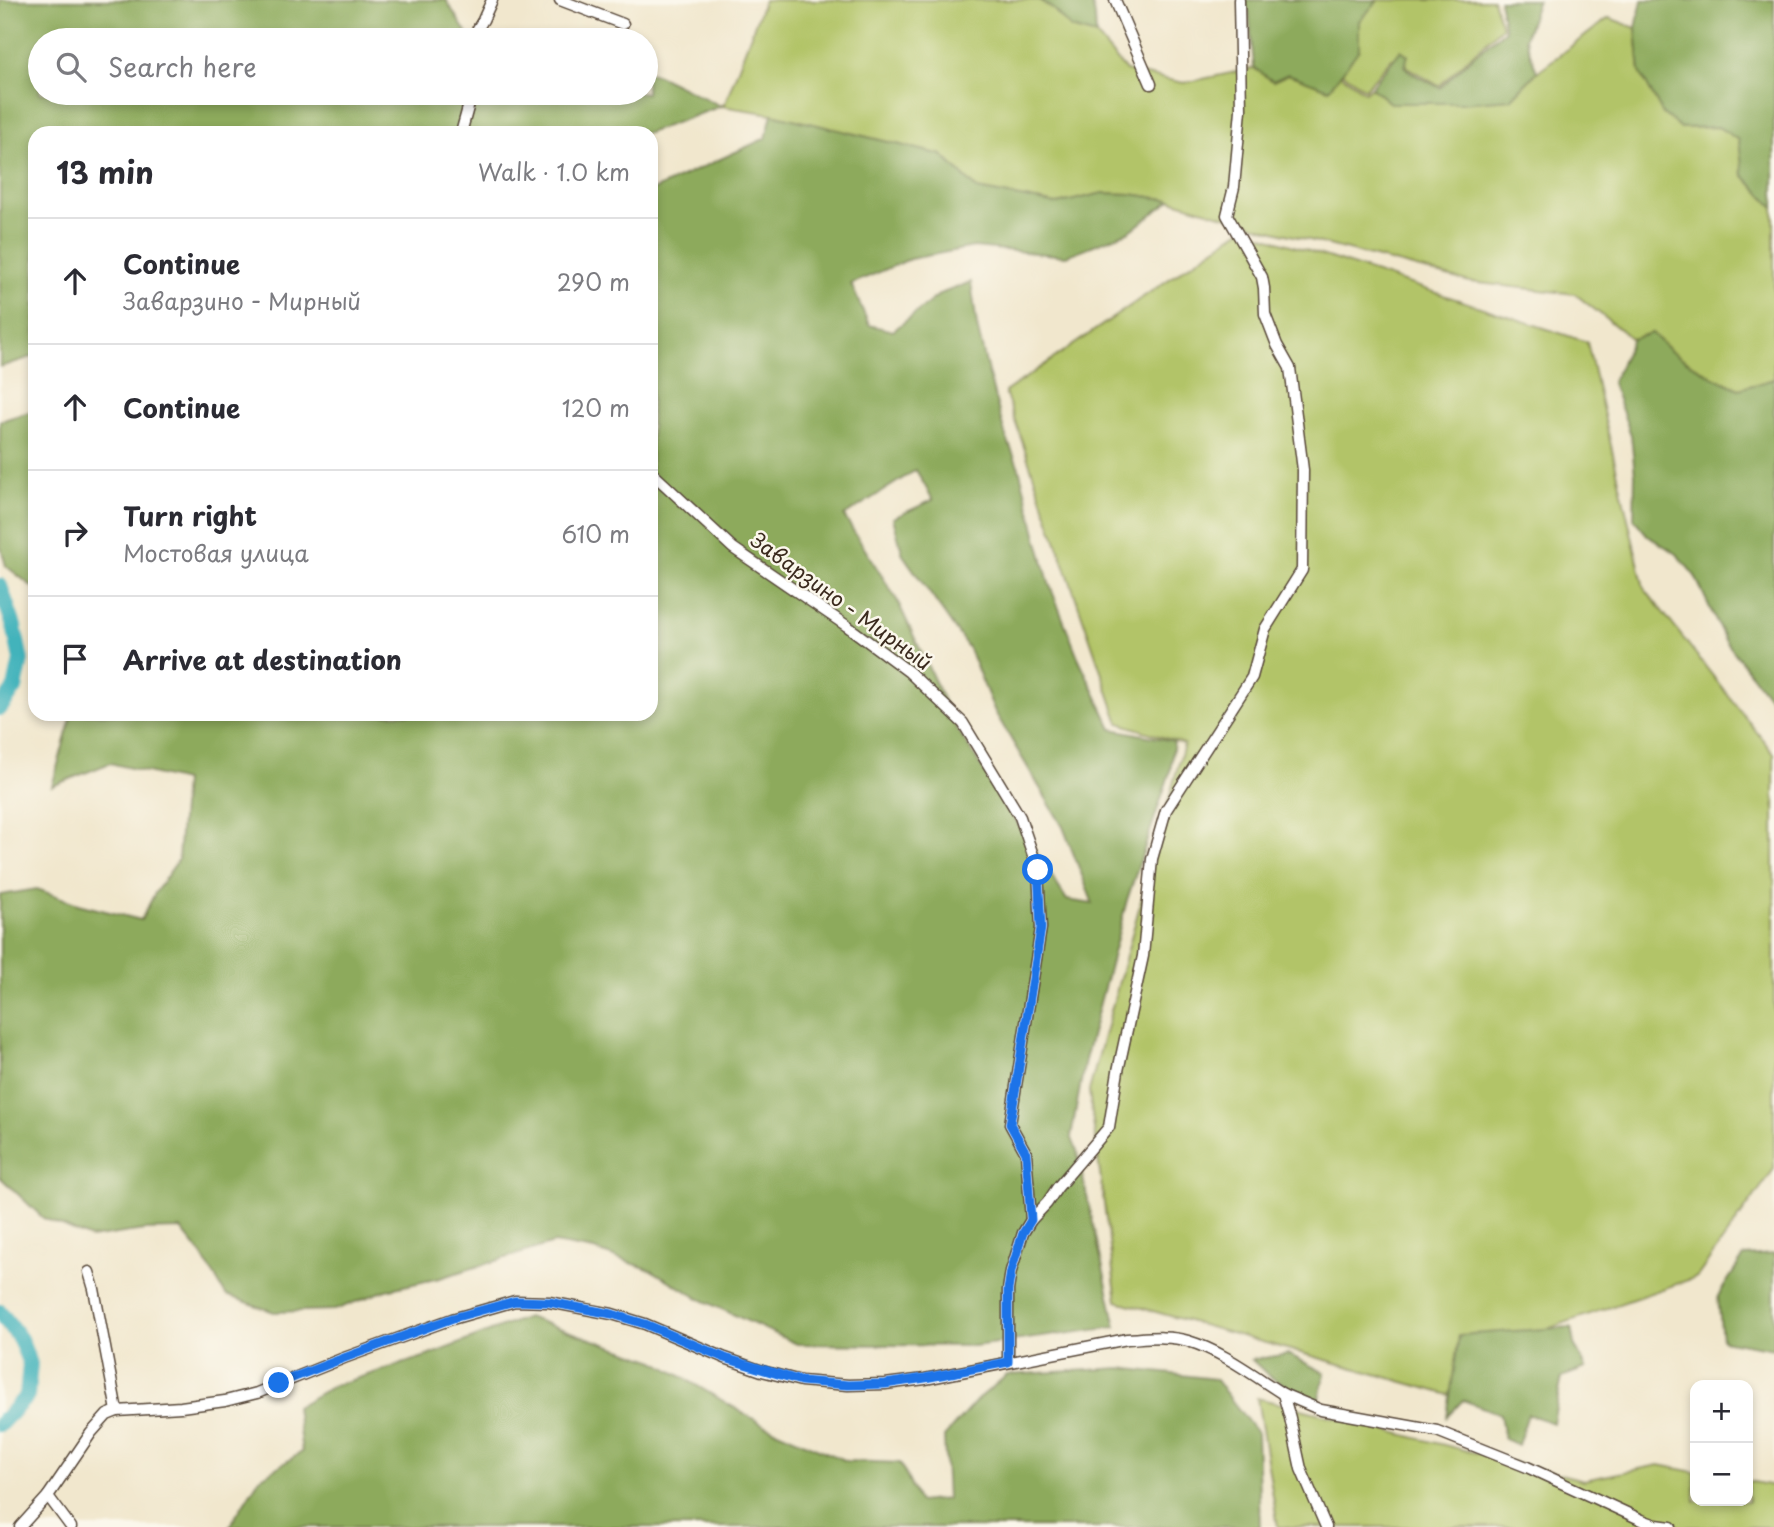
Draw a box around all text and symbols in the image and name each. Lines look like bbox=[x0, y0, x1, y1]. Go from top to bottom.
search box bbox=[28, 28, 658, 105]
text: Search here bbox=[108, 47, 257, 86]
icon: search bbox=[52, 48, 90, 86]
text: 13 min bbox=[56, 149, 154, 194]
text: Walk · 1.0 km bbox=[478, 154, 630, 189]
text: Continue bbox=[123, 244, 240, 283]
icon: ahead bbox=[56, 262, 94, 300]
text: 290 m bbox=[557, 264, 630, 299]
text: Заварзино - Мирный bbox=[123, 283, 361, 318]
icon: ahead bbox=[56, 388, 94, 426]
text: Continue bbox=[123, 388, 240, 427]
text: 120 m bbox=[562, 390, 630, 425]
text: Turn right bbox=[123, 496, 257, 535]
icon: right bbox=[56, 514, 94, 552]
text: 610 m bbox=[562, 516, 630, 551]
street label: Заварзино - Мирный bbox=[745, 524, 940, 677]
text: Мостовая улица bbox=[123, 535, 309, 570]
icon: arrive bbox=[56, 640, 94, 678]
text: Arrive at destination bbox=[123, 640, 402, 679]
route start bbox=[1022, 854, 1053, 885]
route end bbox=[263, 1367, 294, 1398]
map controls bbox=[1690, 1380, 1753, 1506]
button: + bbox=[1690, 1380, 1753, 1443]
button: − bbox=[1690, 1443, 1753, 1506]

